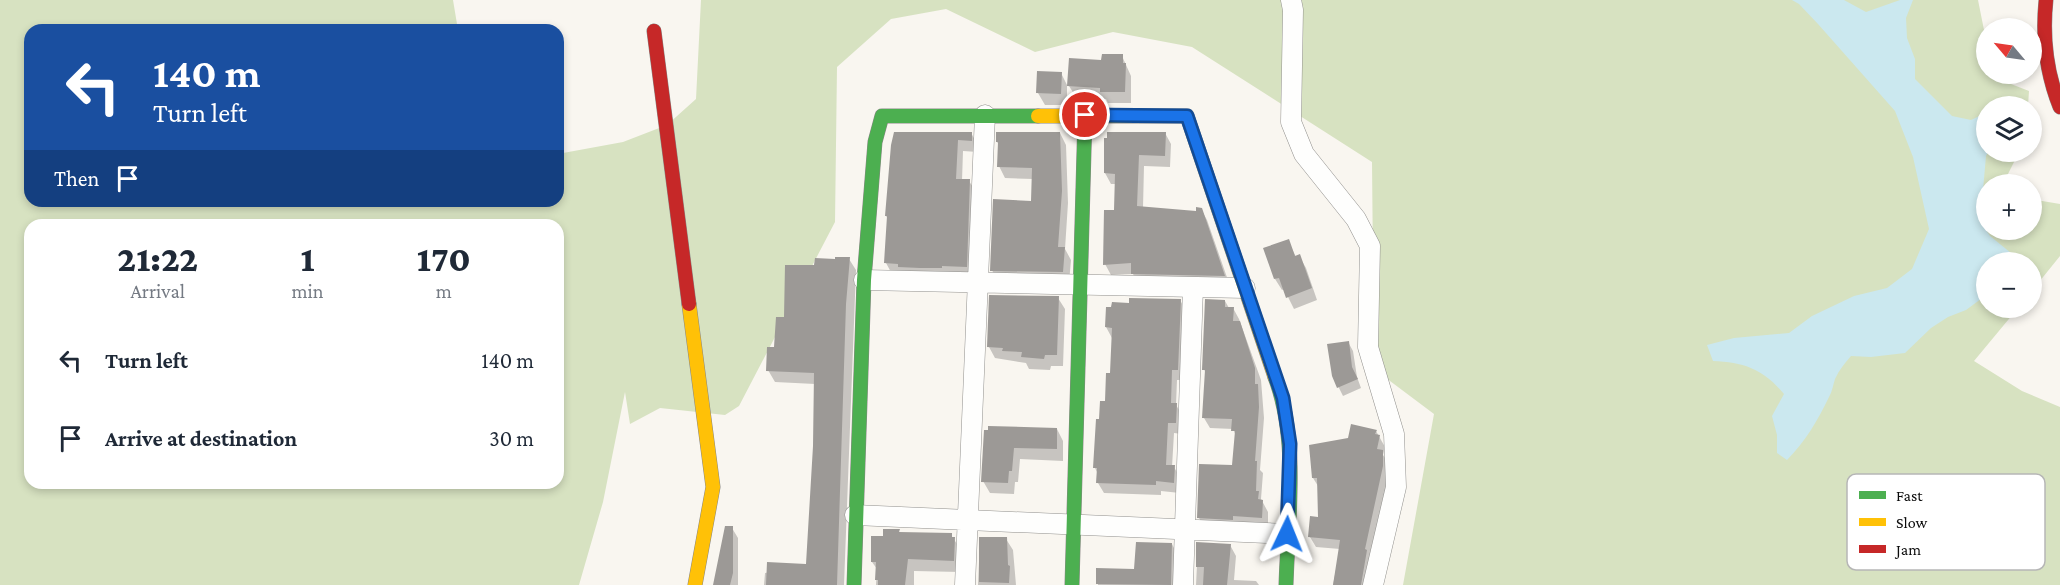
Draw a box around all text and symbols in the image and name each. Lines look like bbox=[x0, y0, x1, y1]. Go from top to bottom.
north arrow bbox=[1976, 18, 2042, 84]
map controls bbox=[1976, 18, 2042, 318]
icon: left bbox=[54, 48, 132, 126]
text: 140 m bbox=[153, 49, 261, 96]
pin bbox=[1059, 89, 1110, 140]
button: layers bbox=[1976, 96, 2042, 162]
text: Turn left bbox=[153, 98, 247, 128]
icon: arrive bbox=[1068, 98, 1101, 131]
icon: arrive bbox=[111, 162, 144, 195]
text: Then bbox=[54, 166, 99, 191]
button: + bbox=[1976, 174, 2042, 240]
text: 21:22 bbox=[117, 239, 198, 279]
text: 1 bbox=[300, 239, 314, 279]
text: 170 bbox=[417, 239, 471, 279]
button: − bbox=[1976, 252, 2042, 318]
text: Arrival bbox=[131, 280, 185, 302]
text: min bbox=[291, 280, 323, 302]
text: m bbox=[436, 280, 452, 302]
icon: left bbox=[54, 344, 87, 377]
text: Turn left bbox=[105, 348, 188, 373]
text: 140 m bbox=[481, 348, 534, 373]
icon: arrive bbox=[54, 422, 87, 455]
text: Arrive at destination bbox=[105, 426, 297, 451]
text: 30 m bbox=[489, 426, 534, 451]
legend bbox=[1847, 474, 2045, 570]
text: Fast bbox=[1896, 487, 1923, 504]
position arrow bbox=[1255, 502, 1319, 566]
text: Slow bbox=[1896, 514, 1928, 531]
text: Jam bbox=[1894, 541, 1921, 559]

